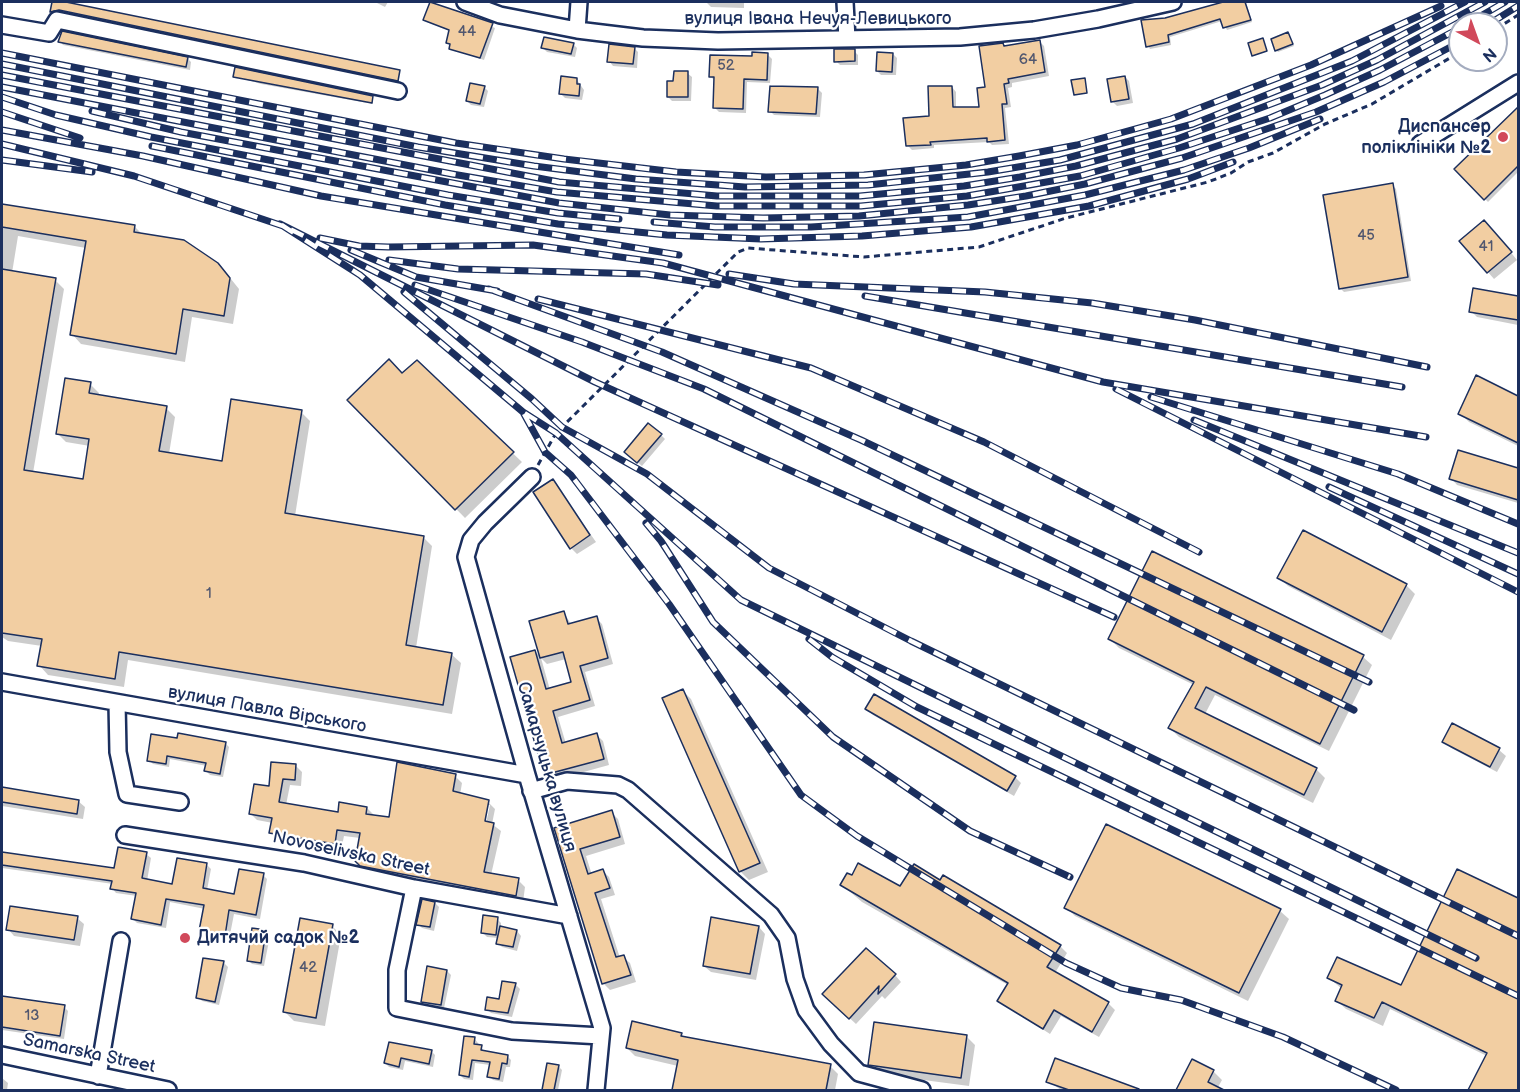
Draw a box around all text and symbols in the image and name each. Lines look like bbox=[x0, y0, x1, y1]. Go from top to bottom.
street label: вулиця Івана Нечуя-Левицького bbox=[685, 8, 951, 30]
north arrow bbox=[1448, 12, 1508, 72]
house number: 44 bbox=[458, 23, 476, 41]
text: N bbox=[1478, 43, 1500, 66]
house number: 64 bbox=[1019, 51, 1037, 69]
house number: 52 bbox=[717, 57, 735, 75]
place label: Диспансер поліклініки №2 bbox=[1361, 116, 1491, 158]
marker: Диспансер поліклініки №2 bbox=[1496, 130, 1510, 144]
house number: 45 bbox=[1357, 227, 1375, 245]
house number: 41 bbox=[1479, 238, 1493, 256]
house number: 1 bbox=[206, 585, 212, 603]
street label: Самарчуцька вулиця bbox=[511, 679, 581, 855]
street label: вулиця Павла Вірського bbox=[166, 682, 368, 738]
street label: Novoselivska Street bbox=[270, 827, 432, 881]
place label: Дитячий садок №2 bbox=[197, 927, 359, 949]
marker: Дитячий садок №2 bbox=[178, 931, 192, 945]
house number: 42 bbox=[299, 959, 317, 977]
house number: 13 bbox=[24, 1007, 40, 1025]
street label: Samarska Street bbox=[21, 1029, 157, 1079]

